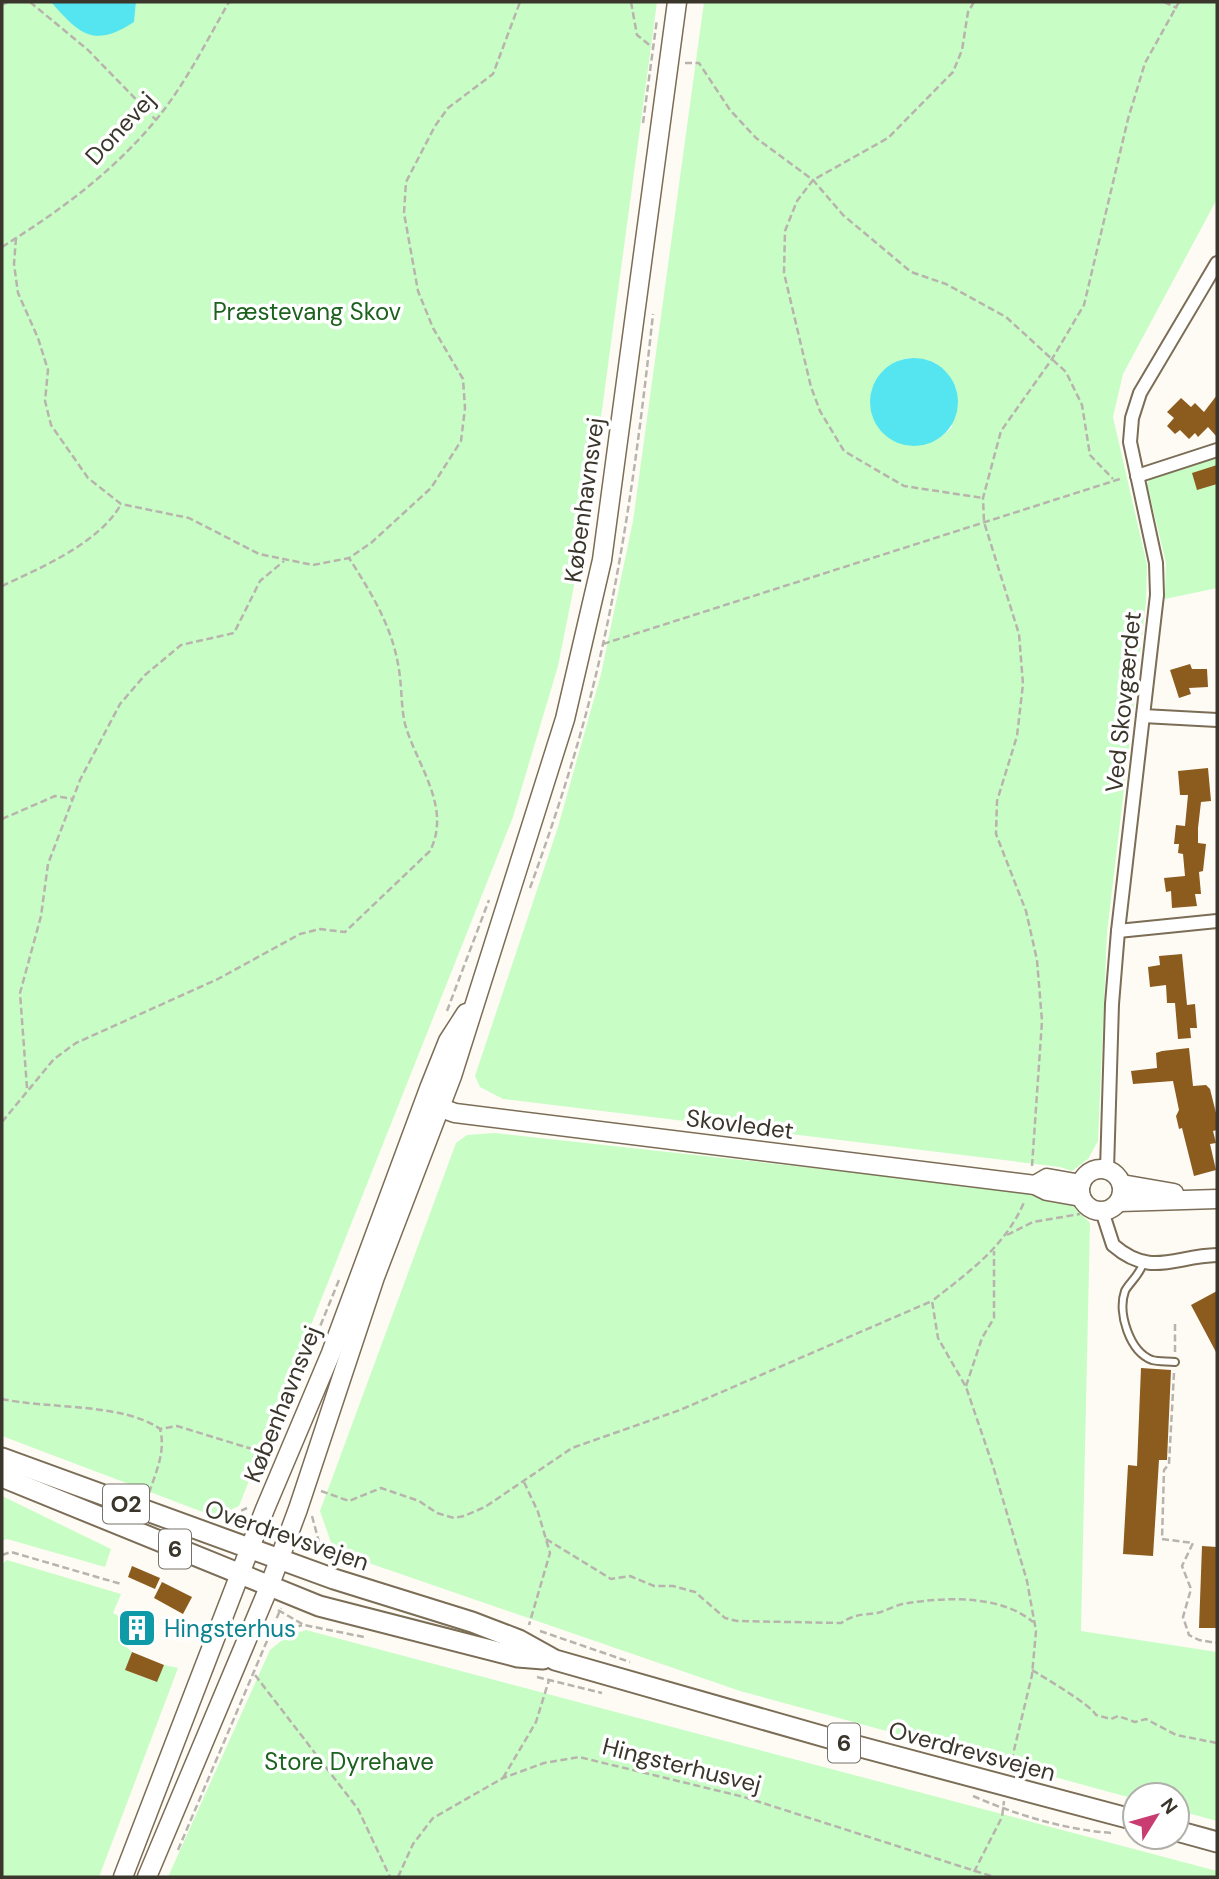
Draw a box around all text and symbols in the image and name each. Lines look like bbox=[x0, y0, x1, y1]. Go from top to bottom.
street label: Donevej bbox=[78, 85, 162, 171]
park label: Præstevang Skov bbox=[213, 296, 402, 327]
street label: Københavnsvej bbox=[557, 415, 611, 585]
street label: Ved Skovgærdet bbox=[1098, 610, 1148, 794]
street label: Skovledet bbox=[684, 1102, 796, 1146]
street label: Københavnsvej bbox=[236, 1321, 328, 1487]
road number: O2 bbox=[103, 1484, 149, 1524]
street label: Overdrevsvejen bbox=[201, 1492, 373, 1578]
road number: 6 bbox=[159, 1530, 191, 1568]
building icon: Hingsterhus bbox=[116, 1607, 158, 1649]
place label: Hingsterhus bbox=[164, 1613, 296, 1644]
street label: Overdrevsvejen bbox=[885, 1714, 1059, 1788]
road number: 6 bbox=[828, 1724, 860, 1762]
street label: Hingsterhusvej bbox=[599, 1730, 765, 1800]
park label: Store Dyrehave bbox=[264, 1746, 434, 1777]
north arrow bbox=[1121, 1781, 1191, 1851]
text: N bbox=[1155, 1793, 1183, 1819]

